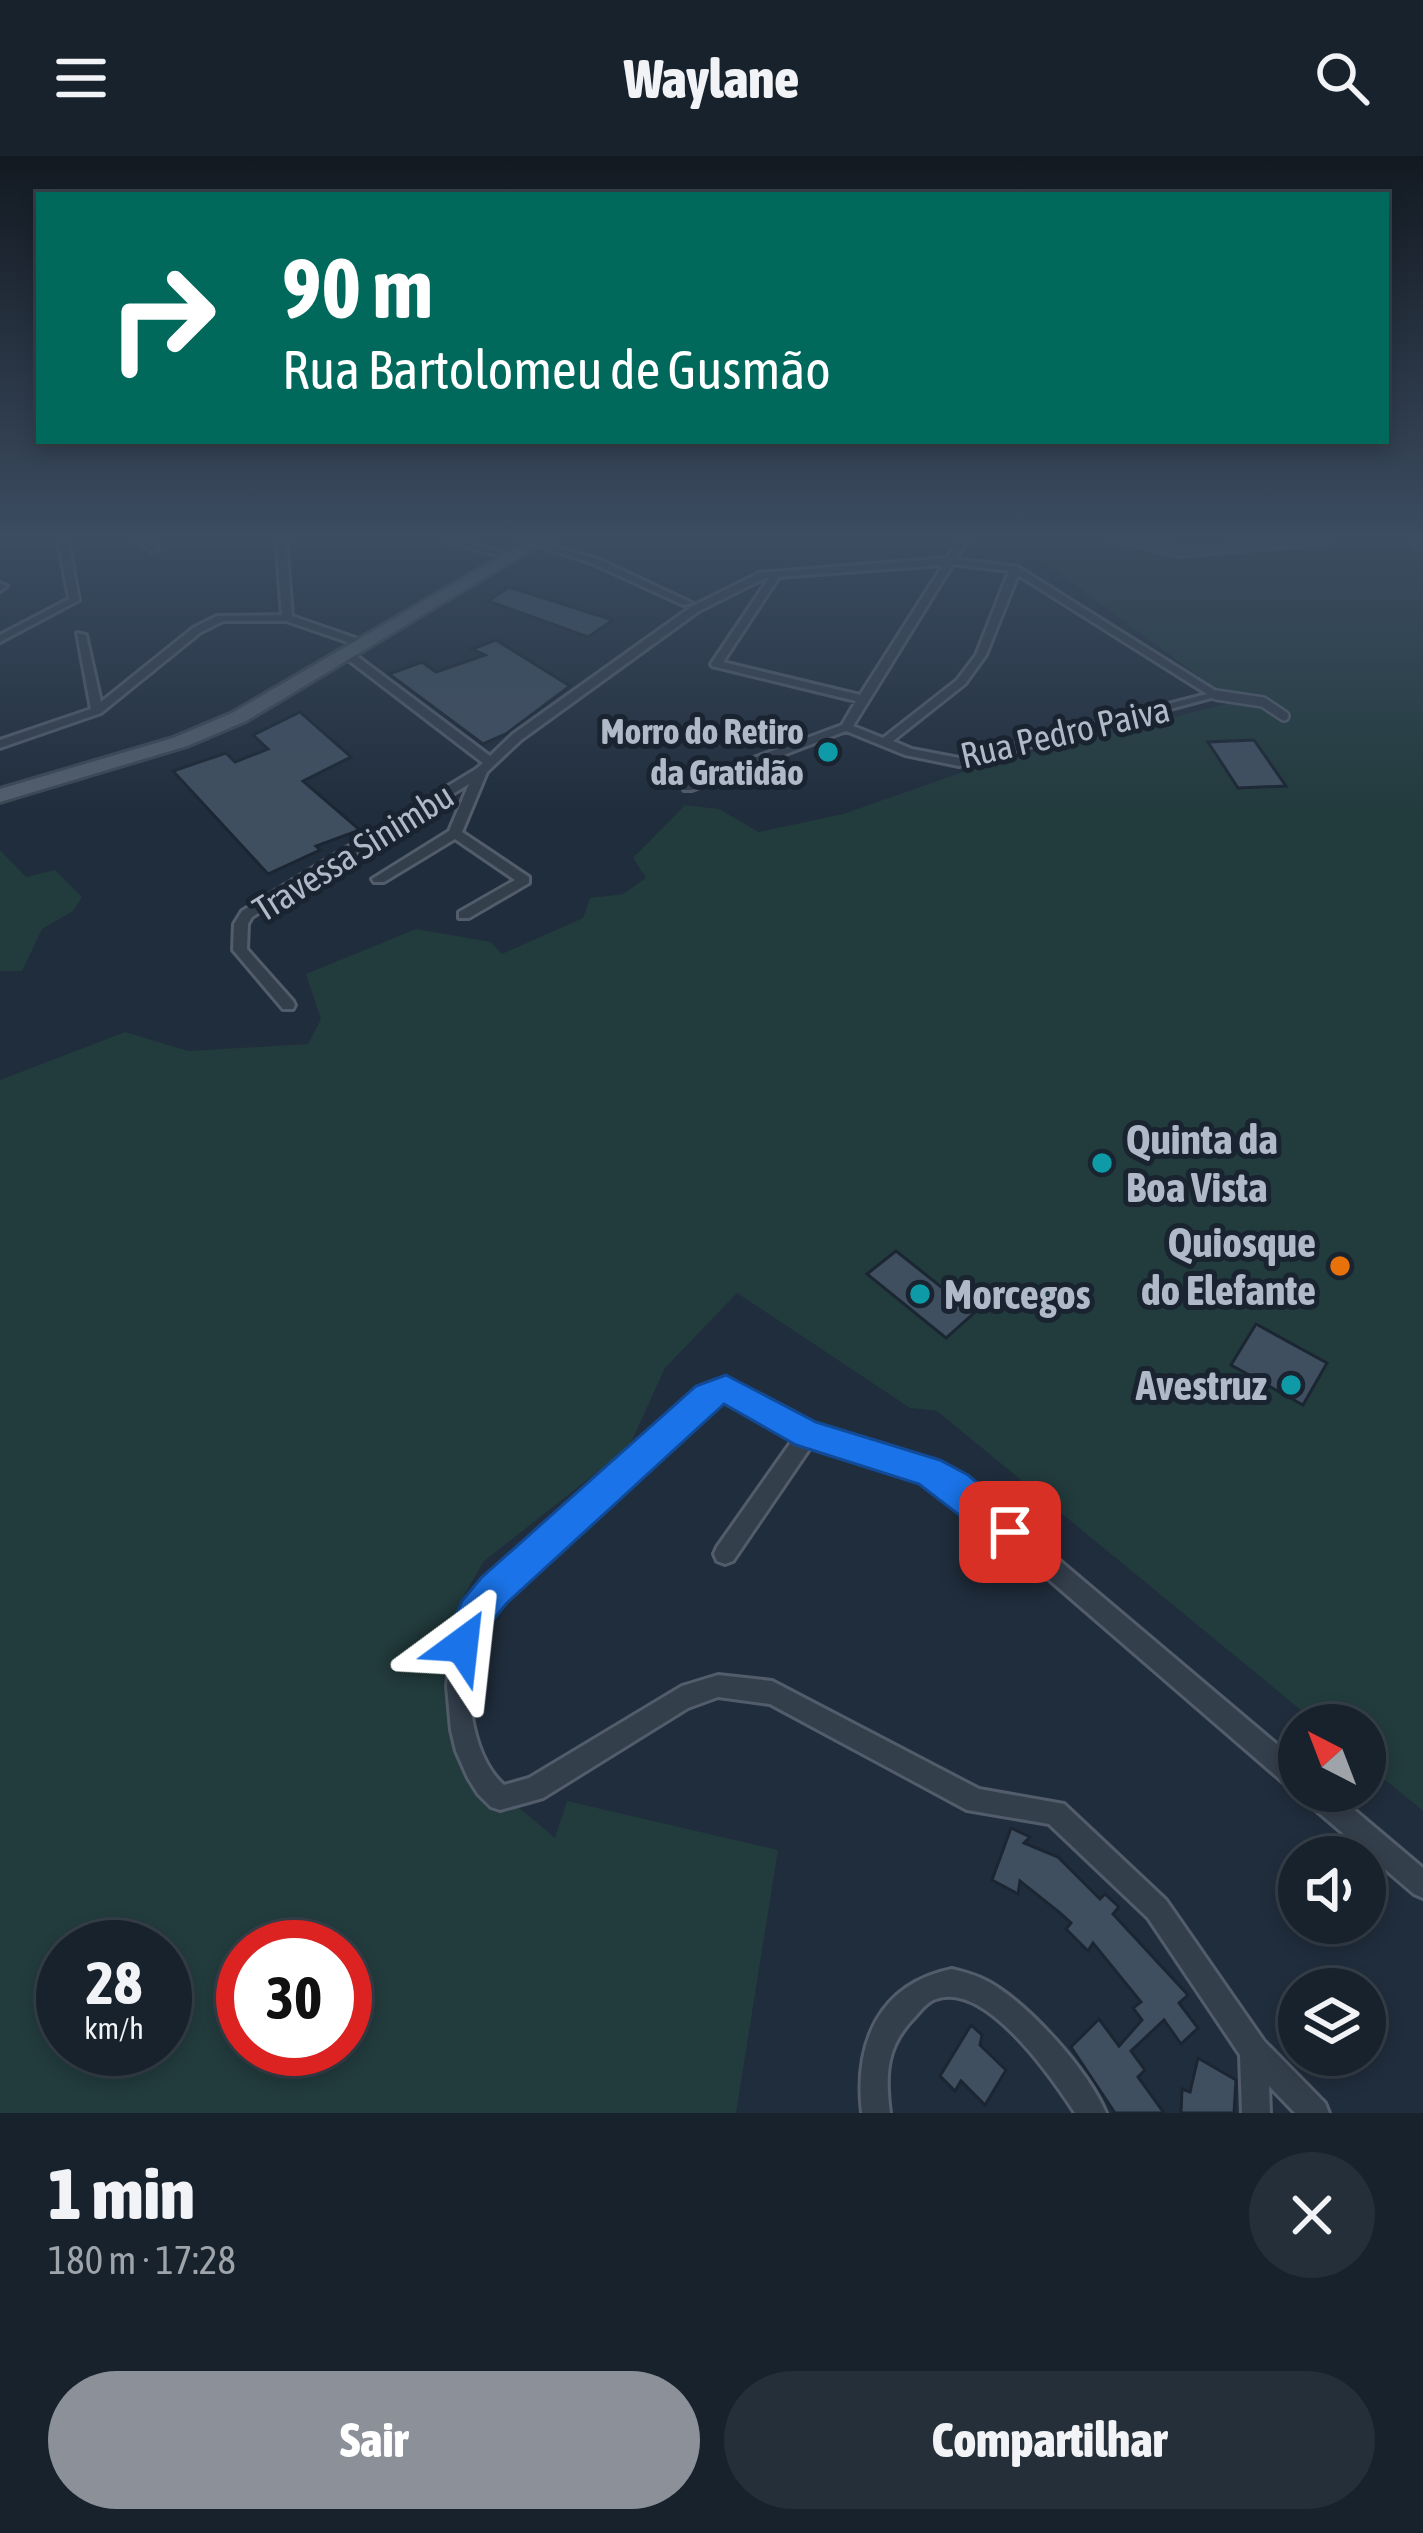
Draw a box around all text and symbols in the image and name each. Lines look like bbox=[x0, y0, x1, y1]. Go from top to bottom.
icon: menu bbox=[48, 45, 114, 111]
icon: search bbox=[1309, 45, 1375, 111]
text: Waylane bbox=[624, 48, 799, 109]
icon: right bbox=[84, 240, 240, 396]
text: 90 m bbox=[282, 240, 433, 336]
text: Rua Bartolomeu de Gusmão bbox=[282, 339, 831, 400]
street label: Rua Pedro Paiva bbox=[956, 688, 1174, 776]
place label: Morro do Retiro da Gratidão bbox=[600, 710, 804, 793]
marker: Morro do Retiro da Gratidão bbox=[815, 739, 841, 765]
street label: Travessa Sinimbu bbox=[245, 774, 461, 930]
place label: Quinta da Boa Vista bbox=[1126, 1115, 1278, 1211]
marker: Quinta da Boa Vista bbox=[1089, 1150, 1115, 1176]
place label: Quiosque do Elefante bbox=[1141, 1218, 1316, 1314]
marker: Quiosque do Elefante bbox=[1327, 1253, 1353, 1279]
place label: Morcegos bbox=[944, 1270, 1091, 1318]
marker: Morcegos bbox=[907, 1281, 933, 1307]
place label: Avestruz bbox=[1135, 1361, 1267, 1409]
marker: Avestruz bbox=[1278, 1372, 1304, 1398]
pin bbox=[959, 1481, 1061, 1583]
icon: arrive bbox=[977, 1499, 1043, 1565]
position arrow bbox=[399, 1582, 525, 1708]
north arrow bbox=[1278, 1704, 1386, 1812]
map controls bbox=[1278, 1704, 1386, 2076]
button: sound bbox=[1278, 1836, 1386, 1944]
speed limit sign: 30 bbox=[216, 1920, 372, 2076]
text: 28 bbox=[86, 1948, 142, 2017]
button: layers bbox=[1278, 1968, 1386, 2076]
text: km/h bbox=[84, 2011, 144, 2045]
text: 1 min bbox=[48, 2152, 195, 2234]
button: close bbox=[1249, 2152, 1375, 2278]
text: 180 m · 17:28 bbox=[48, 2238, 236, 2282]
button: Sair bbox=[48, 2371, 700, 2509]
button: Compartilhar bbox=[724, 2371, 1375, 2509]

